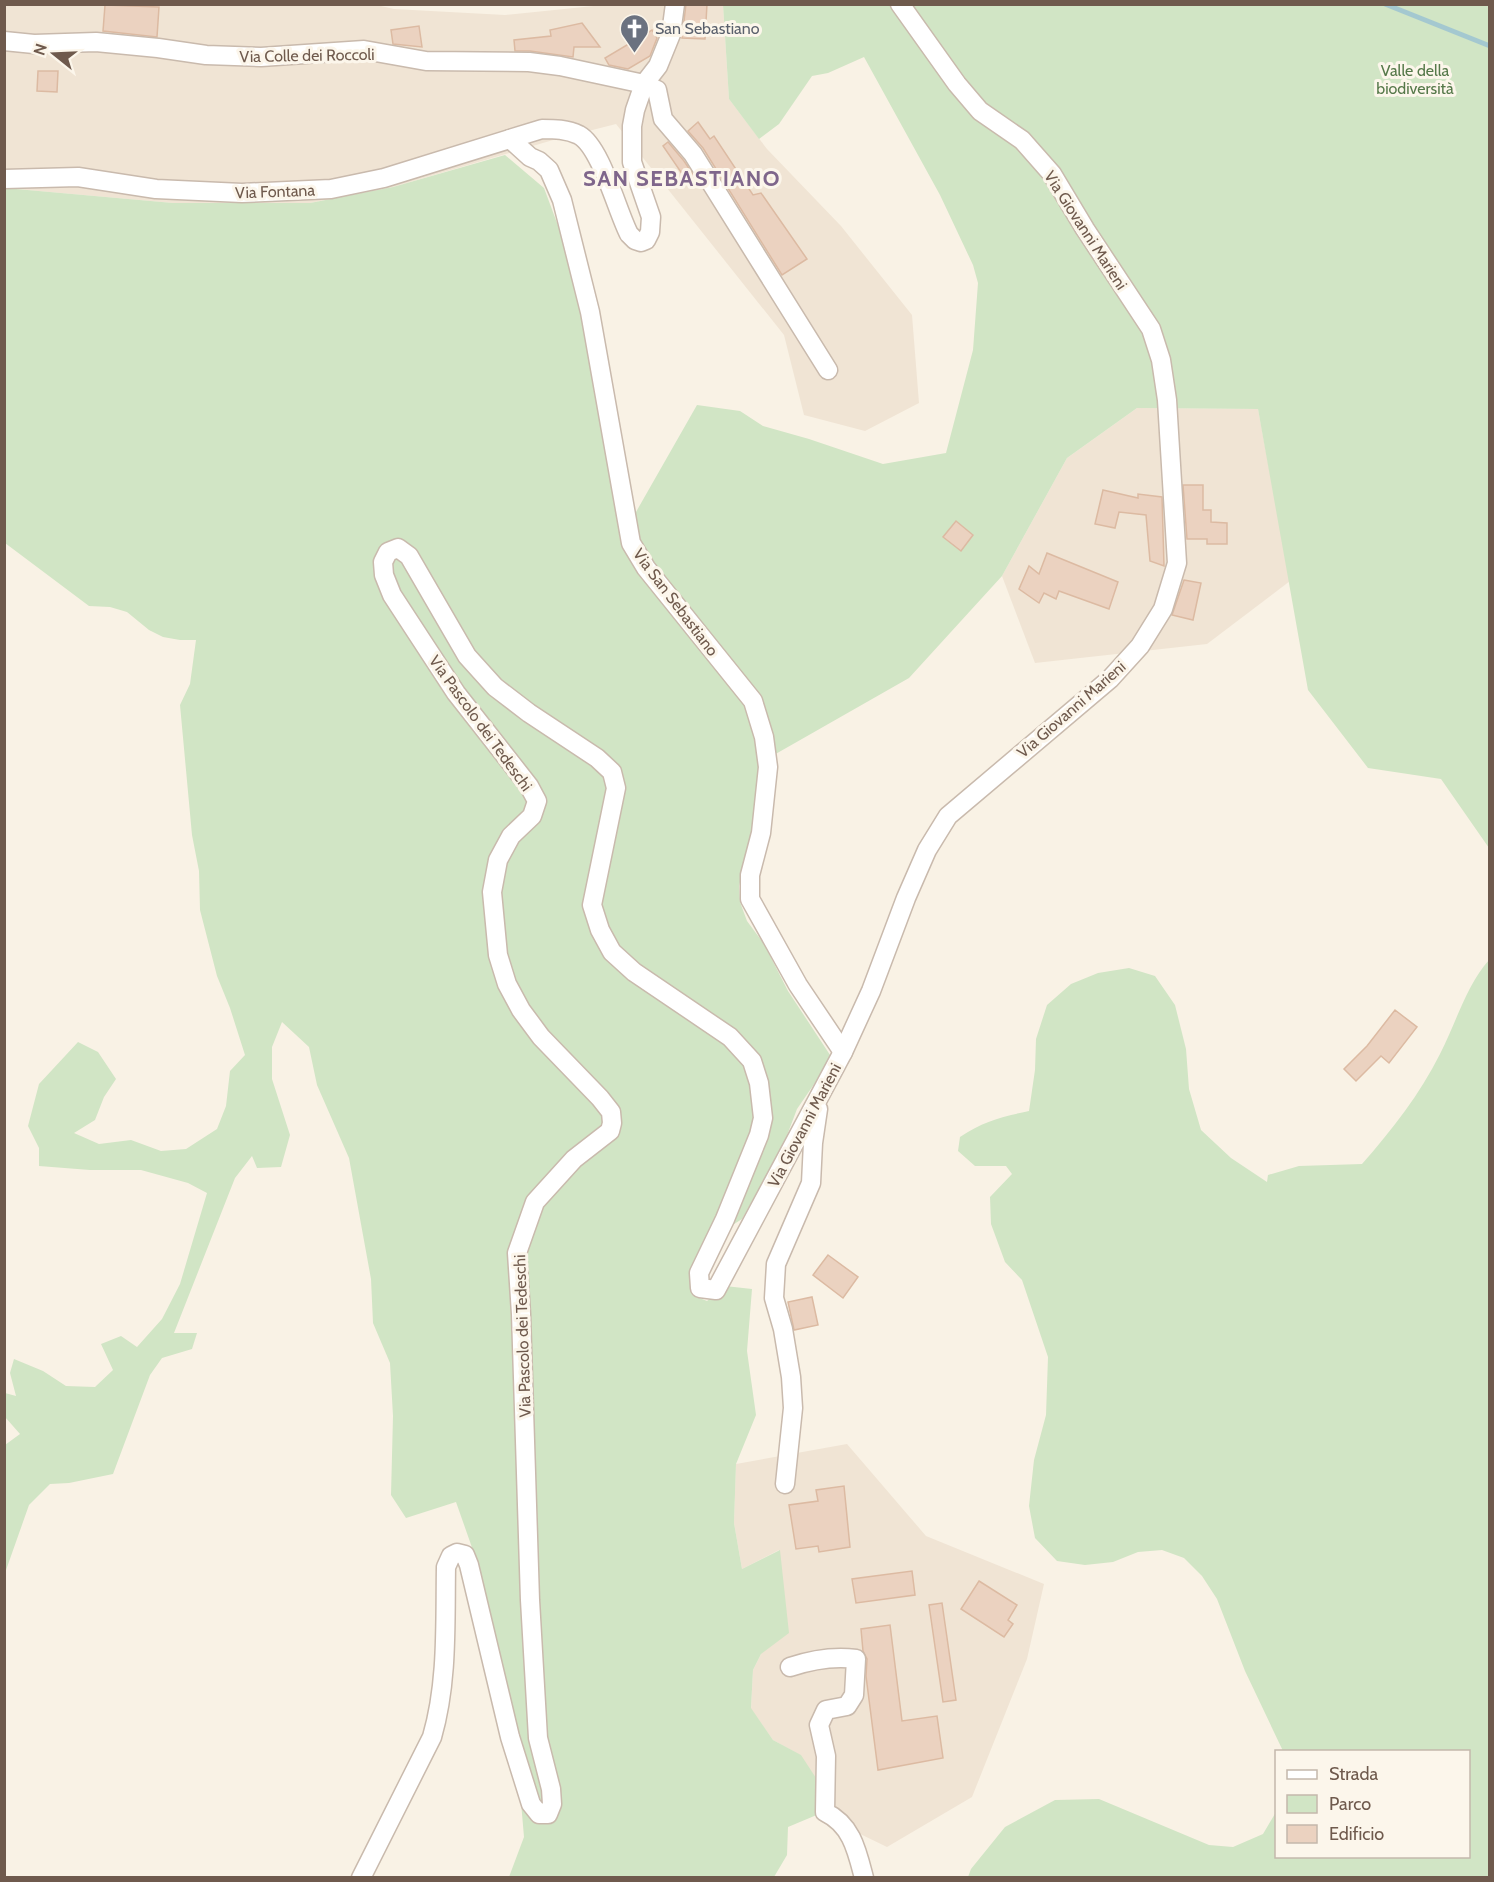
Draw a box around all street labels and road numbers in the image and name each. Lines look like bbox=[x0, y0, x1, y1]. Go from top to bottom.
street label: Via Colle dei Roccoli bbox=[239, 45, 375, 66]
street label: Via Giovanni Marieni bbox=[1040, 167, 1131, 293]
street label: Via Fontana bbox=[235, 181, 316, 202]
street label: Via San Sebastiano bbox=[629, 545, 722, 660]
street label: Via Pascolo dei Tedeschi bbox=[425, 652, 536, 795]
street label: Via Giovanni Marieni bbox=[1013, 657, 1130, 762]
street label: Via Giovanni Marieni bbox=[764, 1060, 845, 1191]
street label: Via Pascolo dei Tedeschi bbox=[510, 1254, 535, 1418]

